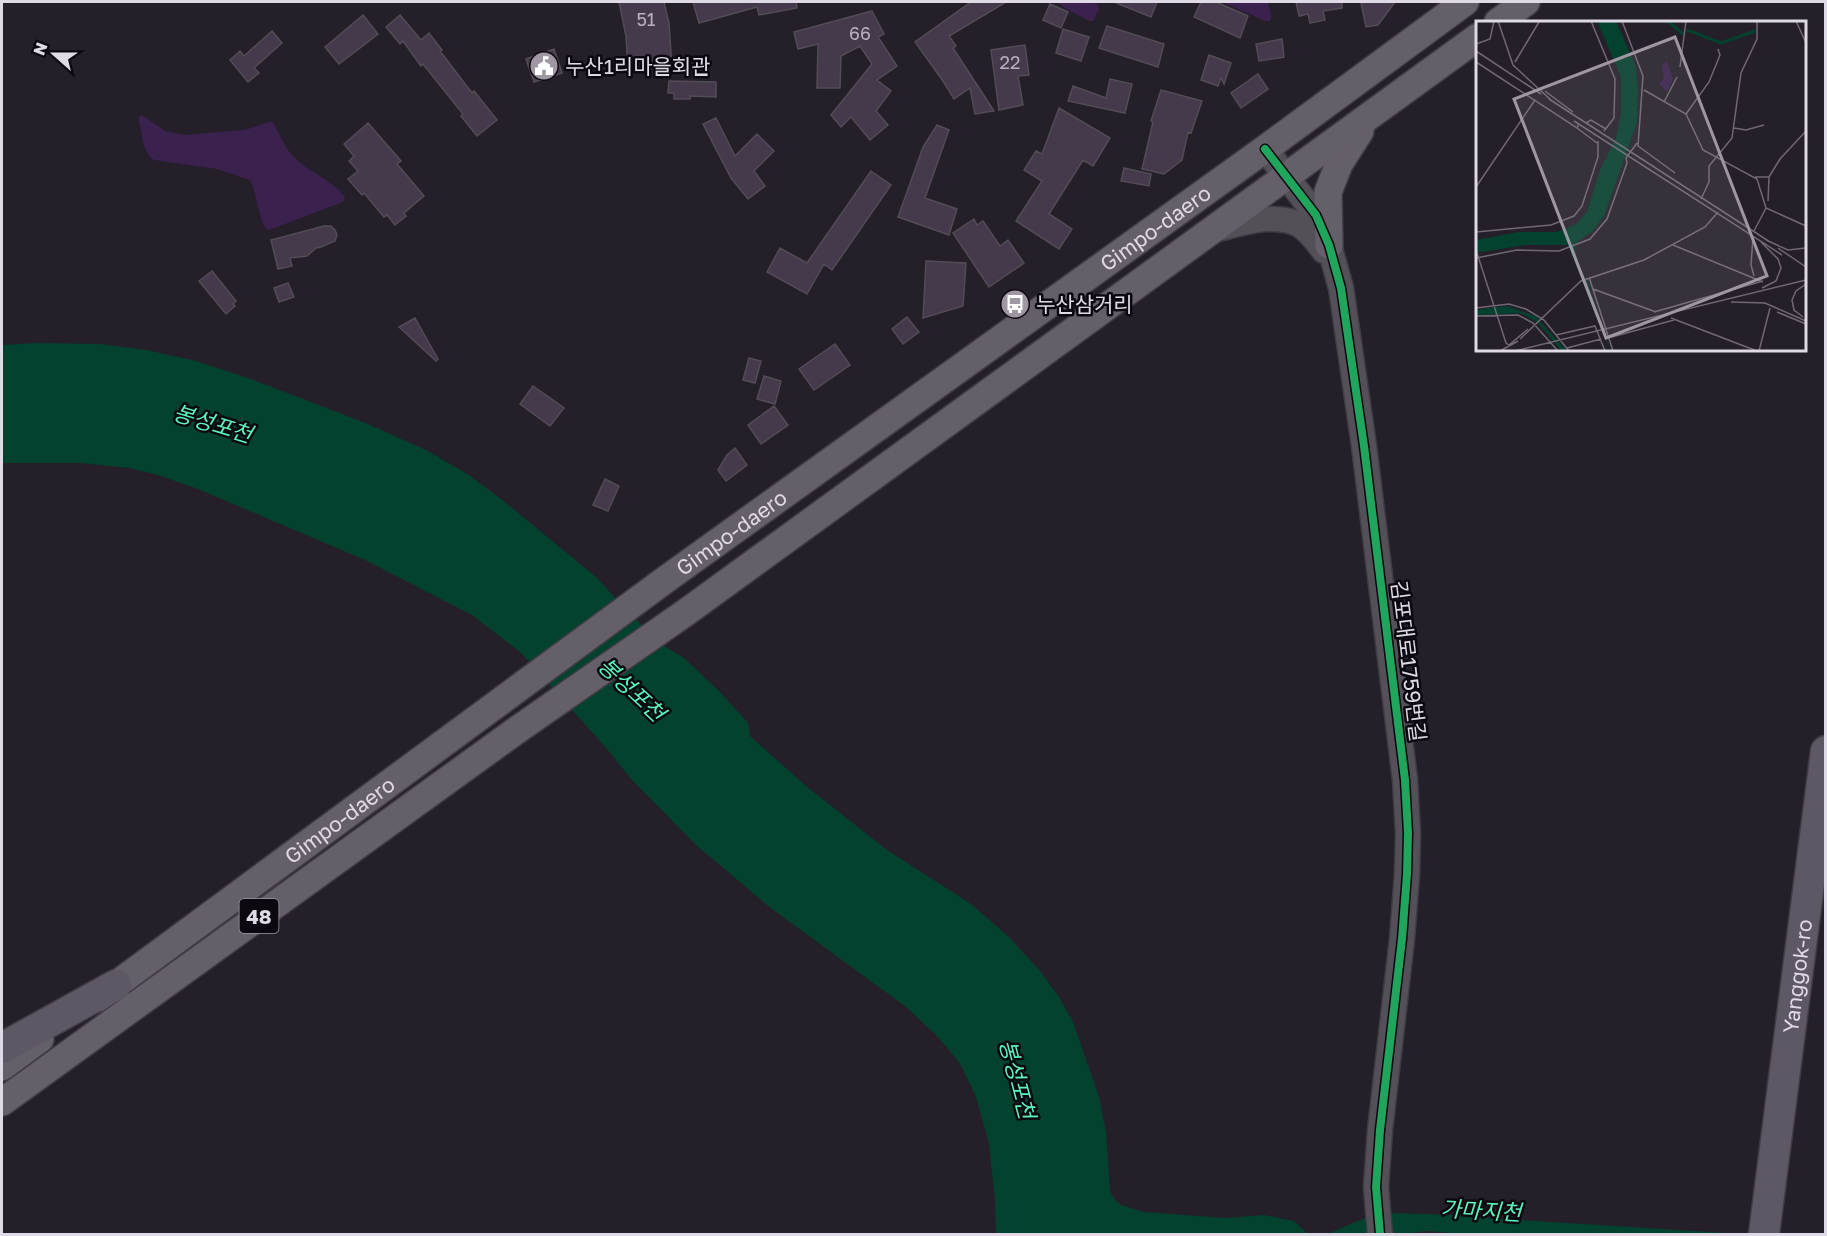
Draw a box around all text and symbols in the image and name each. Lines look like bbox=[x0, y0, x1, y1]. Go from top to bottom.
house number: 51 bbox=[636, 8, 656, 30]
inset map bbox=[1476, 21, 1806, 351]
house number: 66 bbox=[849, 22, 871, 44]
north arrow bbox=[24, 24, 84, 84]
text: N bbox=[28, 39, 52, 58]
public building icon: 누산1리마을회관 bbox=[528, 50, 560, 82]
house number: 22 bbox=[1000, 51, 1020, 73]
place label: 누산1리마을회관 bbox=[565, 53, 710, 79]
street label: Gimpo-daero bbox=[1095, 179, 1216, 276]
bus stop icon: 누산삼거리 bbox=[999, 288, 1031, 320]
place label: 누산삼거리 bbox=[1036, 291, 1133, 317]
water label: 봉성포천 bbox=[170, 398, 258, 449]
street label: Gimpo-daero bbox=[671, 484, 792, 581]
street label: 김포대로1759번길 bbox=[1386, 579, 1432, 743]
water label: 봉성포천 bbox=[593, 652, 673, 728]
street label: Gimpo-daero bbox=[279, 771, 400, 869]
road number: 48 bbox=[240, 899, 278, 933]
street label: Yanggok-ro bbox=[1777, 918, 1817, 1035]
water label: 봉성포천 bbox=[994, 1036, 1042, 1124]
water label: 가마지천 bbox=[1440, 1194, 1525, 1226]

